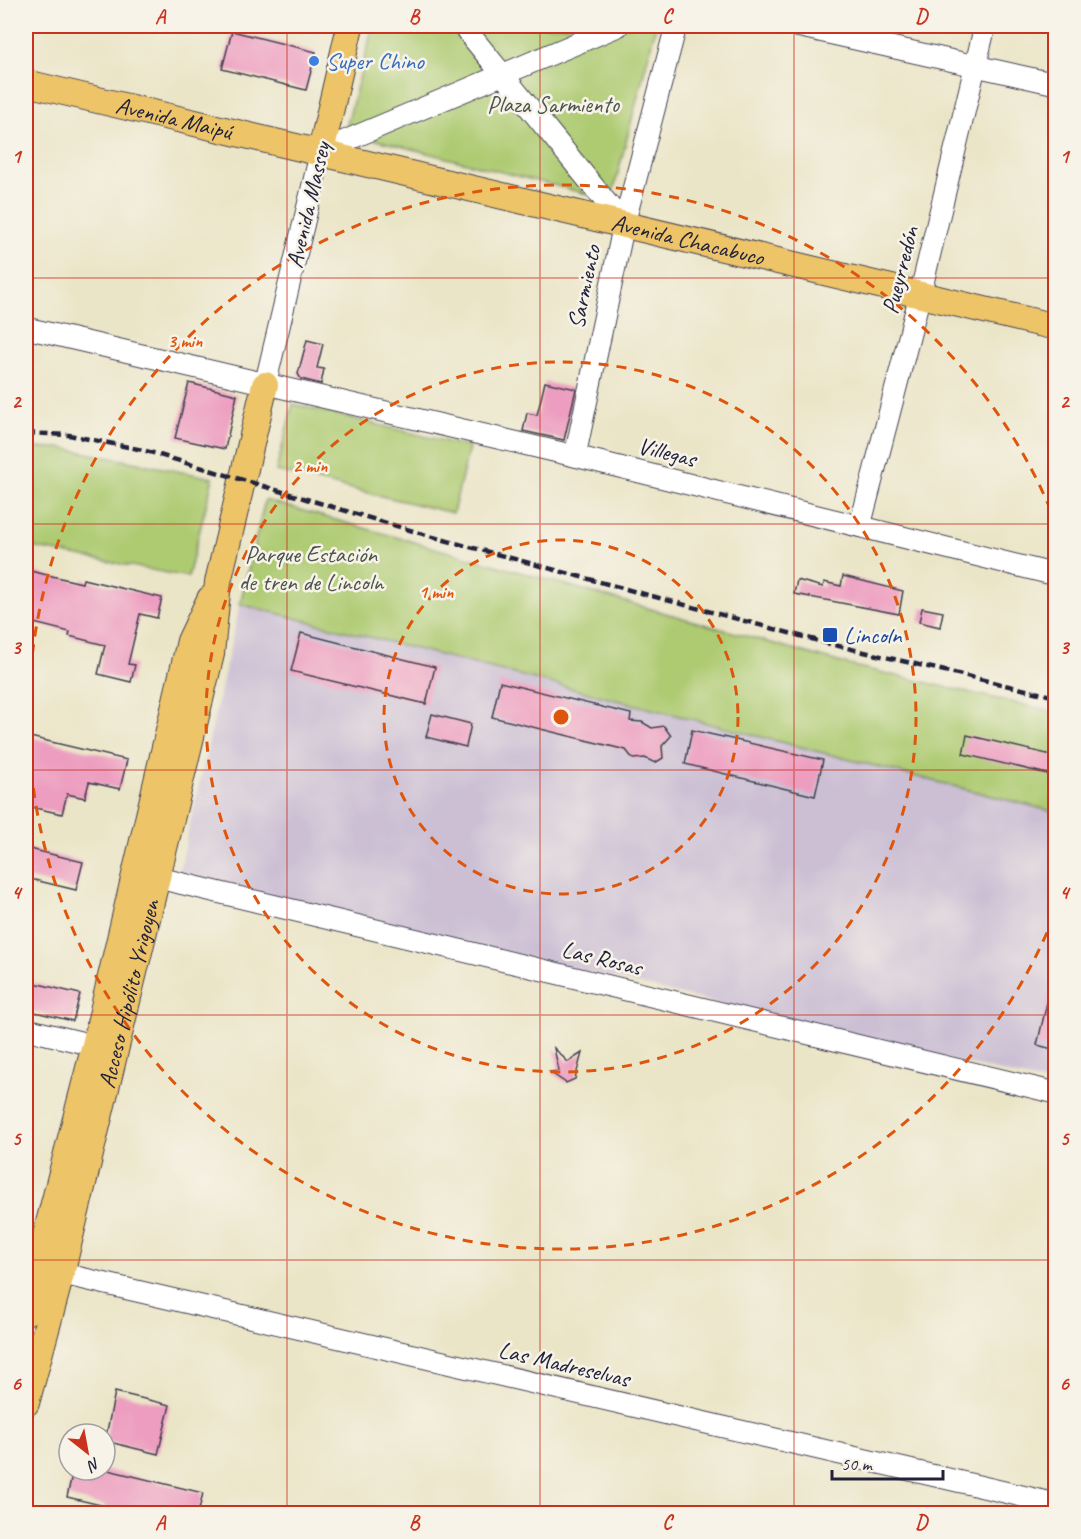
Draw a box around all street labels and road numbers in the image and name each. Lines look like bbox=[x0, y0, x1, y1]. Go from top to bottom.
street label: Avenida Maipú bbox=[113, 90, 237, 147]
street label: Avenida Massey bbox=[279, 137, 337, 271]
street label: Avenida Chacabuco bbox=[609, 207, 768, 273]
street label: Pueyrredón bbox=[875, 222, 926, 317]
street label: Sarmiento bbox=[561, 241, 608, 332]
street label: Villegas bbox=[635, 430, 702, 474]
street label: Acceso Hipólito Yrigoyen bbox=[91, 895, 166, 1091]
street label: Las Rosas bbox=[559, 934, 647, 983]
street label: Las Madreselvas bbox=[496, 1334, 635, 1394]

